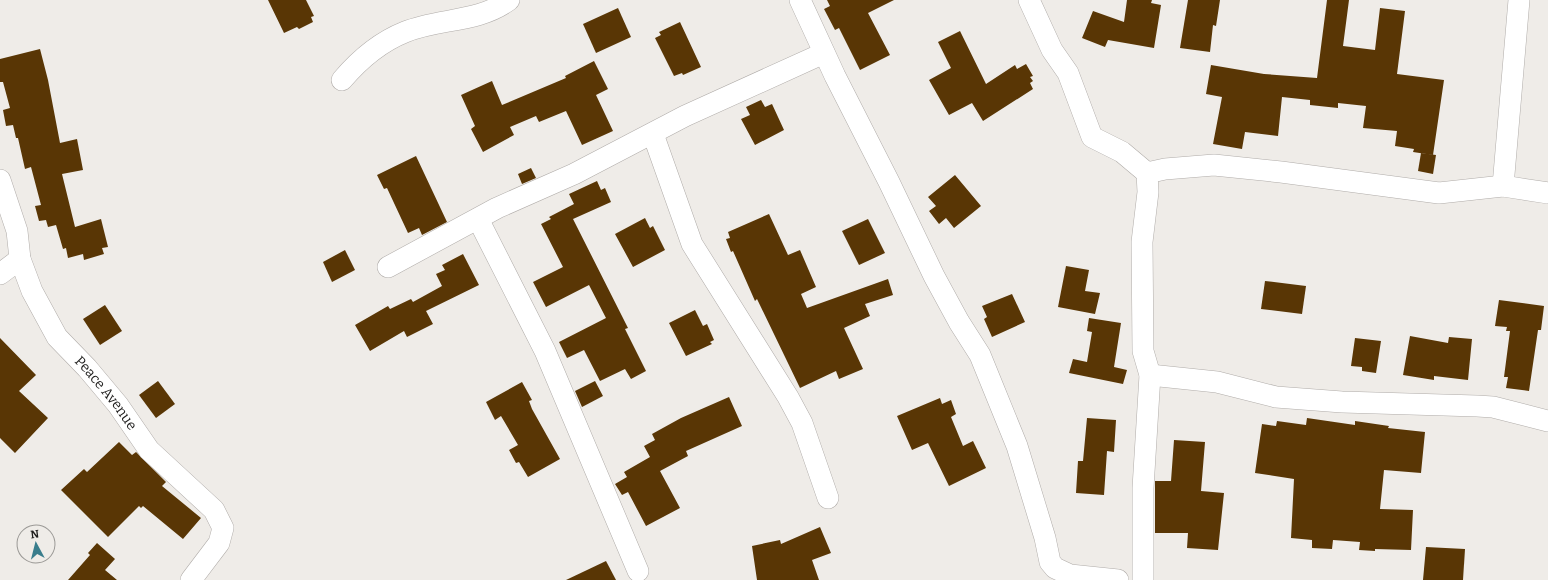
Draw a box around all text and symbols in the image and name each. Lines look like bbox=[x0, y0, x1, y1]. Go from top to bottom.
street label: Peace Avenue bbox=[71, 352, 141, 433]
north arrow bbox=[16, 524, 56, 564]
text: N bbox=[30, 528, 40, 542]

